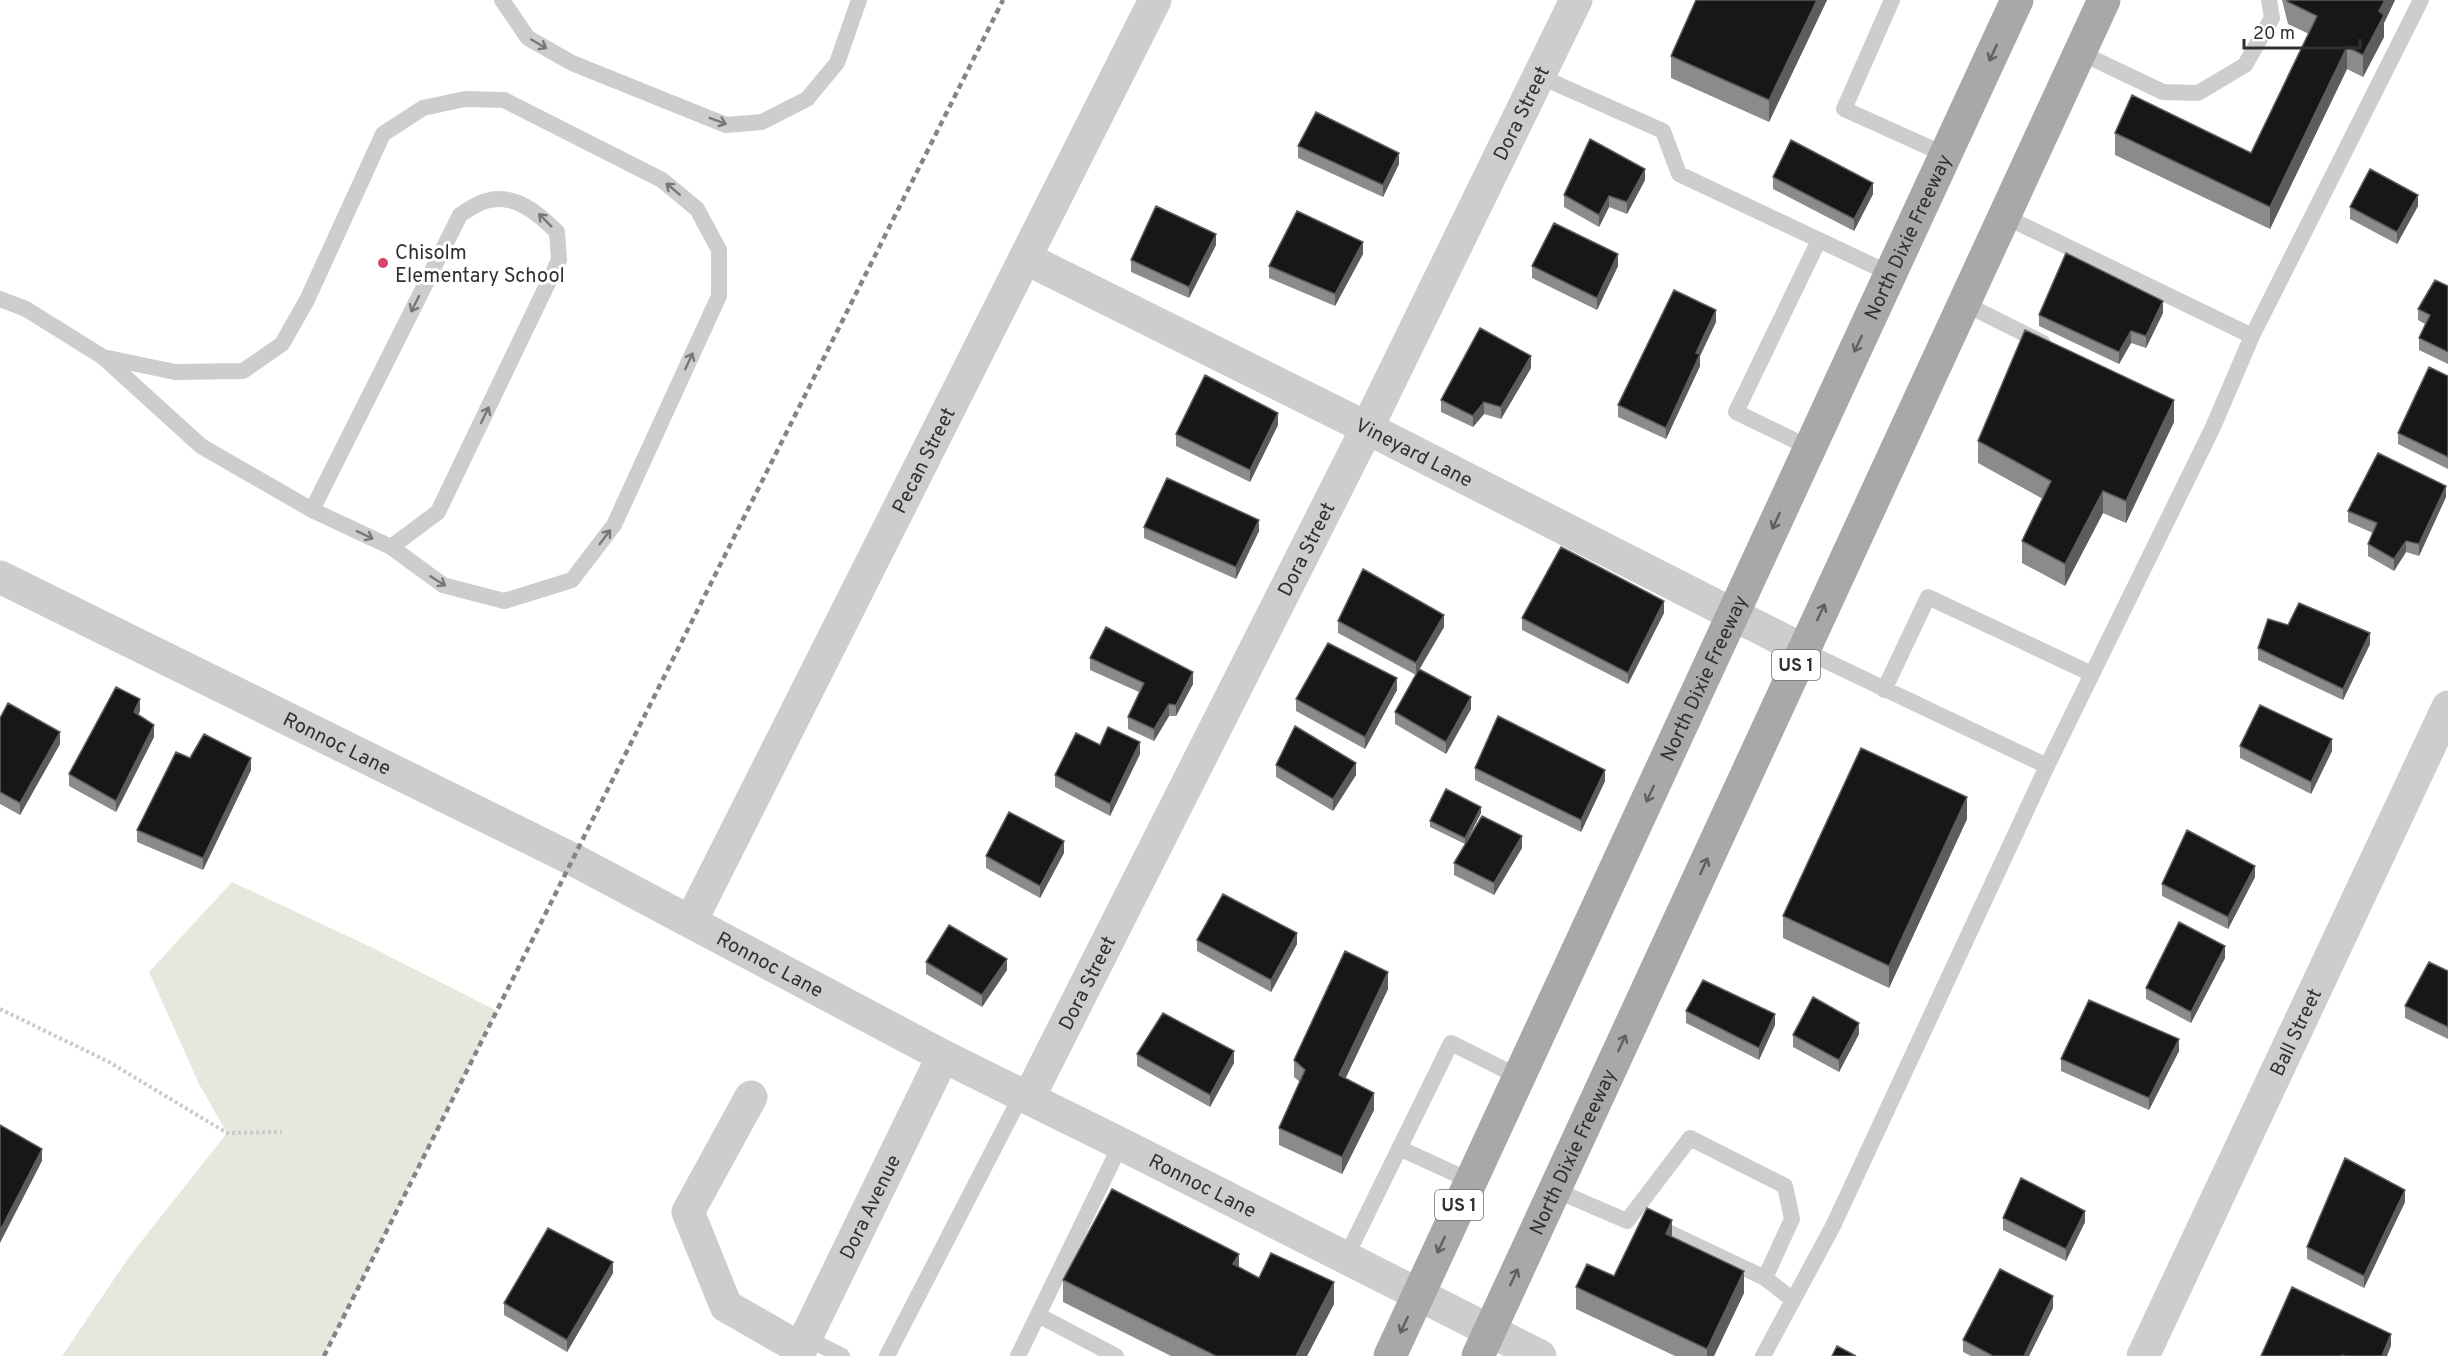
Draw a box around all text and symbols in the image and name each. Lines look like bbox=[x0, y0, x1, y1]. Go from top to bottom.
scale bar bbox=[2244, 12, 2360, 50]
text: 20 m bbox=[2253, 23, 2295, 46]
one-way arrow bbox=[530, 38, 547, 50]
one-way arrow bbox=[1986, 44, 1998, 62]
street label: Dora Street bbox=[1488, 62, 1557, 166]
one-way arrow bbox=[708, 117, 726, 128]
street label: North Dixie Freeway bbox=[1860, 151, 1959, 325]
one-way arrow bbox=[665, 183, 681, 196]
one-way arrow bbox=[538, 213, 553, 228]
place label: Chisolm Elementary School bbox=[395, 241, 565, 290]
marker: Chisolm Elementary School bbox=[376, 256, 390, 270]
one-way arrow bbox=[409, 294, 421, 312]
one-way arrow bbox=[1852, 335, 1863, 353]
one-way arrow bbox=[684, 352, 695, 371]
street label: Pecan Street bbox=[887, 404, 963, 518]
one-way arrow bbox=[479, 406, 491, 424]
street label: Vineyard Lane bbox=[1350, 413, 1477, 495]
street label: Dora Street bbox=[1273, 498, 1342, 601]
one-way arrow bbox=[1770, 512, 1782, 530]
one-way arrow bbox=[356, 529, 374, 541]
one-way arrow bbox=[598, 529, 611, 545]
one-way arrow bbox=[429, 575, 446, 587]
street label: North Dixie Freeway bbox=[1656, 592, 1755, 766]
one-way arrow bbox=[1815, 604, 1827, 622]
road number: US 1 bbox=[1772, 650, 1820, 680]
street label: Ronnoc Lane bbox=[278, 707, 395, 783]
one-way arrow bbox=[1644, 784, 1656, 802]
one-way arrow bbox=[1699, 857, 1710, 875]
street label: Ronnoc Lane bbox=[711, 927, 827, 1005]
street label: Dora Street bbox=[1054, 932, 1123, 1035]
street label: Ball Street bbox=[2265, 985, 2329, 1081]
one-way arrow bbox=[1617, 1034, 1629, 1052]
street label: North Dixie Freeway bbox=[1525, 1065, 1624, 1240]
street label: Ronnoc Lane bbox=[1144, 1149, 1260, 1225]
street label: Dora Avenue bbox=[835, 1151, 908, 1264]
road number: US 1 bbox=[1435, 1190, 1483, 1220]
one-way arrow bbox=[1434, 1236, 1446, 1254]
one-way arrow bbox=[1509, 1269, 1520, 1287]
one-way arrow bbox=[1398, 1316, 1409, 1334]

